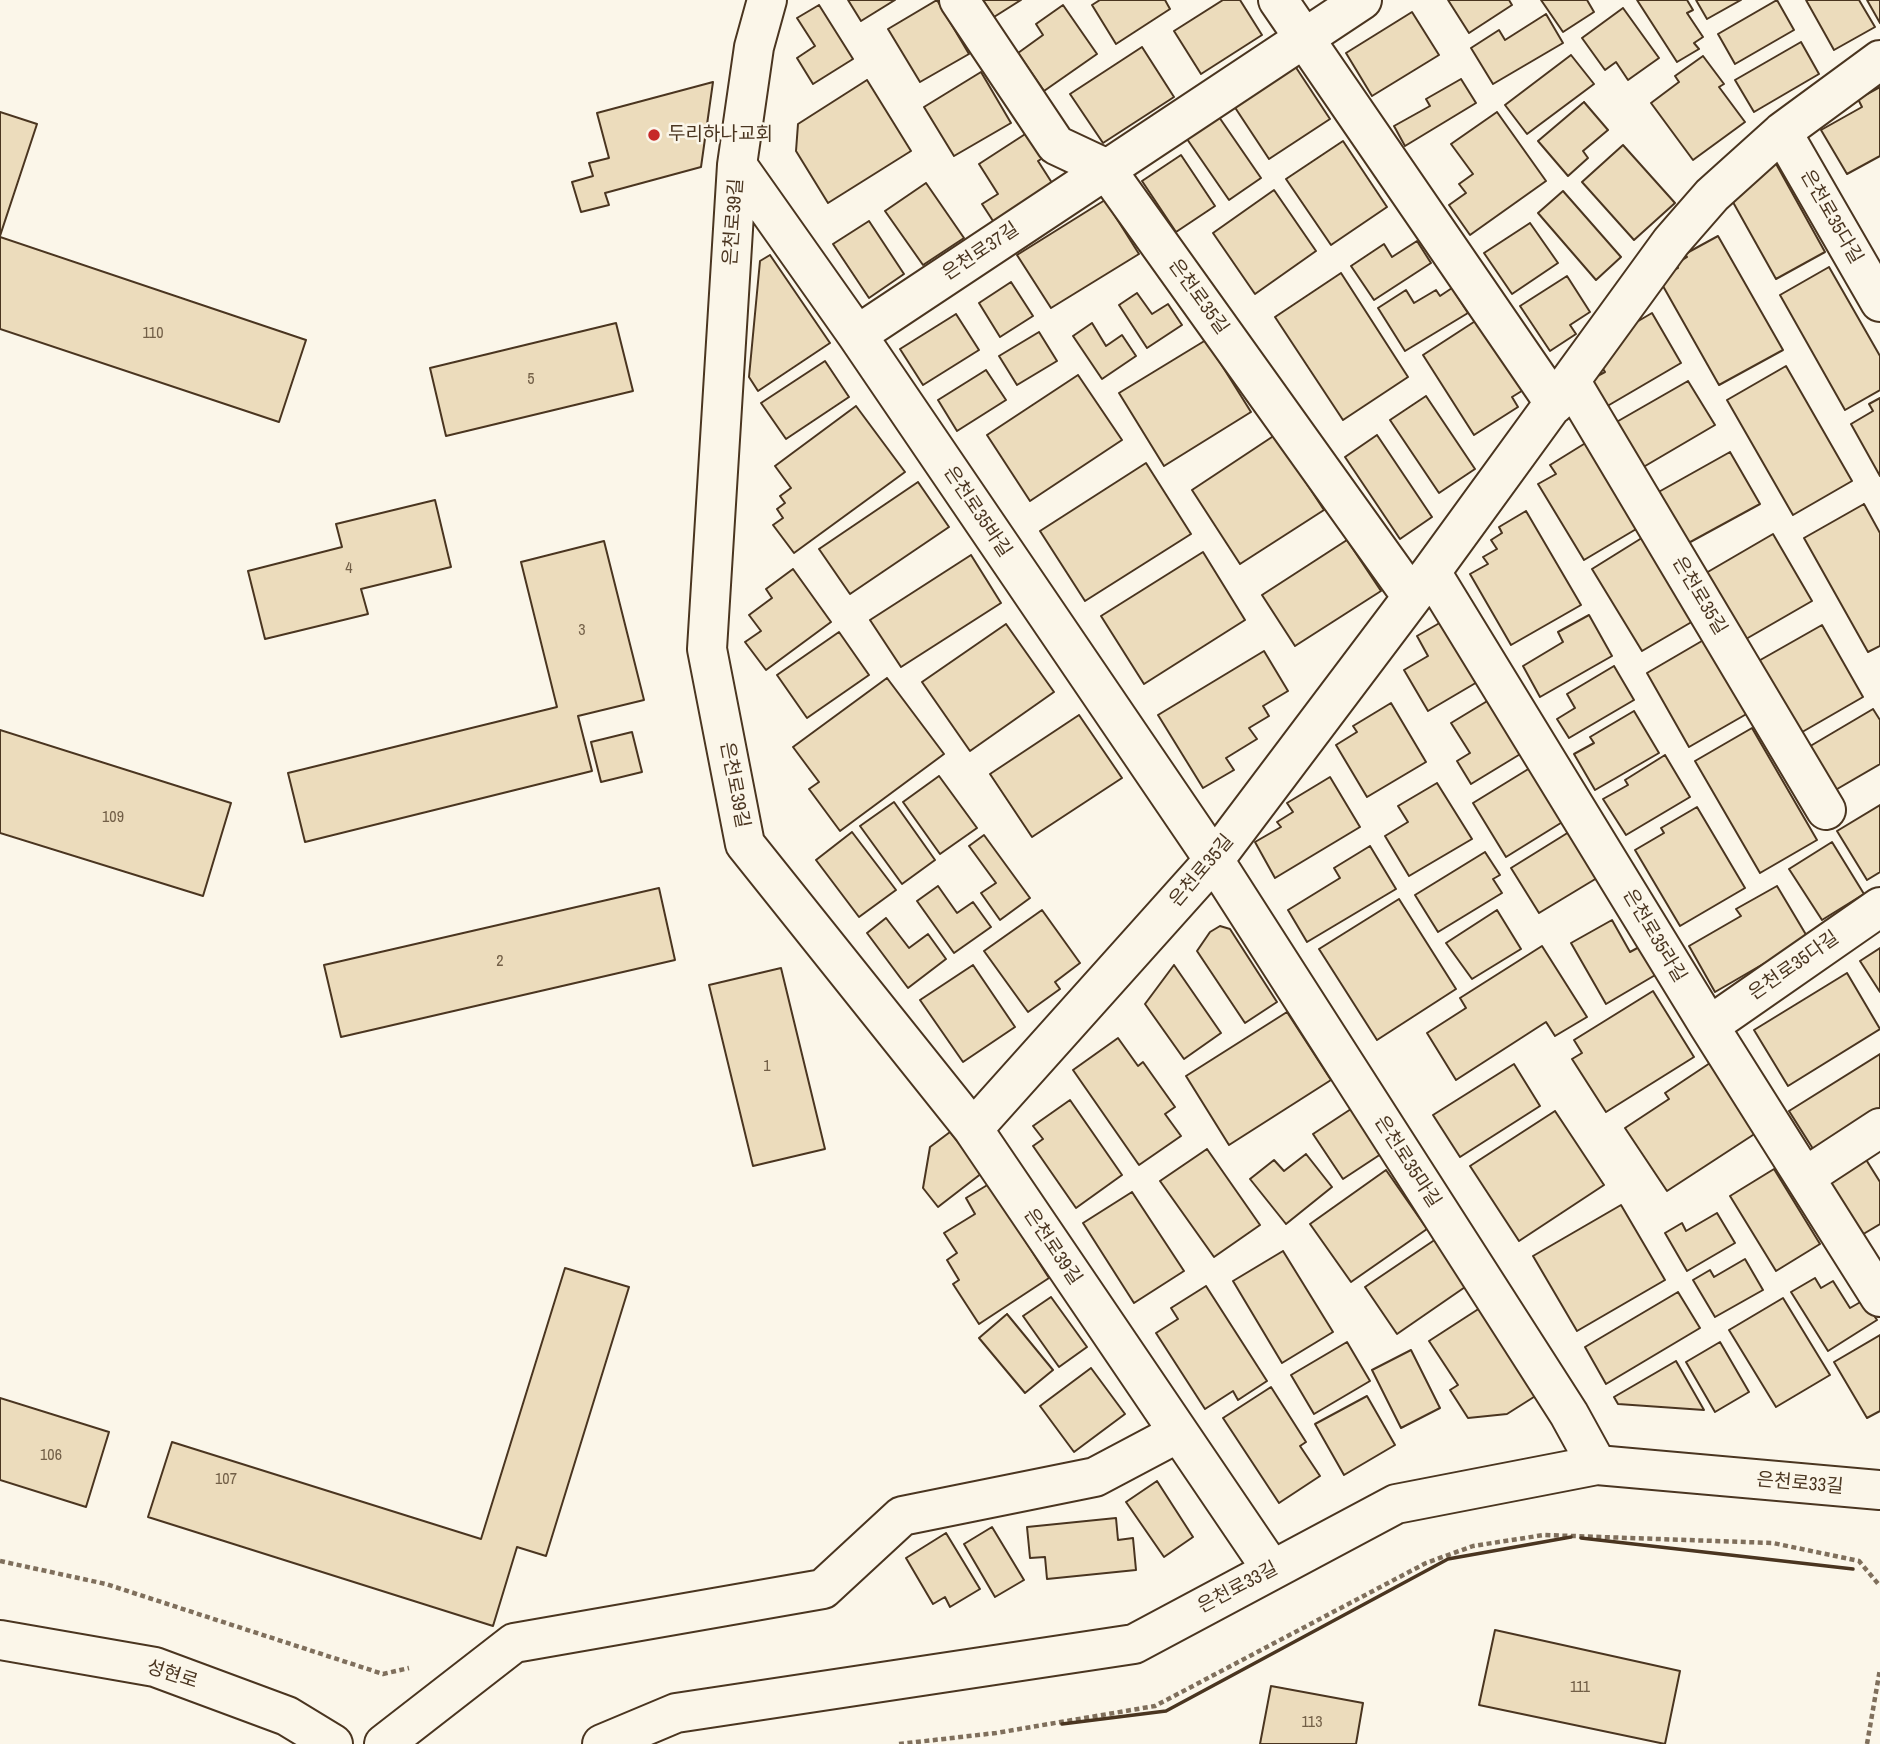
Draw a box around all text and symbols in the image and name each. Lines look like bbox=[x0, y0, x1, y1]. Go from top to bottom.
place label: 두리하나교회 bbox=[668, 124, 773, 146]
marker: 두리하나교회 bbox=[646, 127, 662, 143]
street label: 은천로35다길 bbox=[1795, 166, 1867, 268]
street label: 은천로39길 bbox=[720, 178, 748, 266]
street label: 은천로37길 bbox=[938, 218, 1024, 286]
street label: 은천로35길 bbox=[1163, 255, 1233, 339]
house number: 110 bbox=[143, 324, 163, 344]
house number: 5 bbox=[527, 370, 535, 390]
street label: 은천로35바길 bbox=[938, 462, 1016, 562]
street label: 은천로35길 bbox=[1667, 553, 1731, 639]
house number: 4 bbox=[345, 559, 353, 579]
house number: 3 bbox=[578, 621, 586, 641]
street label: 은천로39길 bbox=[714, 740, 754, 830]
house number: 109 bbox=[102, 808, 124, 828]
street label: 은천로35길 bbox=[1165, 830, 1239, 912]
street label: 은천로35라길 bbox=[1617, 885, 1691, 987]
street label: 은천로35다길 bbox=[1745, 927, 1843, 1005]
house number: 2 bbox=[496, 952, 504, 972]
house number: 1 bbox=[763, 1057, 771, 1077]
street label: 은천로35마길 bbox=[1369, 1112, 1445, 1212]
street label: 은천로39길 bbox=[1018, 1204, 1086, 1290]
house number: 106 bbox=[40, 1446, 62, 1466]
street label: 은천로33길 bbox=[1756, 1469, 1844, 1499]
house number: 107 bbox=[215, 1470, 237, 1490]
street label: 은천로33길 bbox=[1194, 1557, 1282, 1619]
street label: 성현로 bbox=[144, 1656, 200, 1694]
house number: 111 bbox=[1570, 1678, 1590, 1698]
house number: 113 bbox=[1302, 1713, 1322, 1733]

